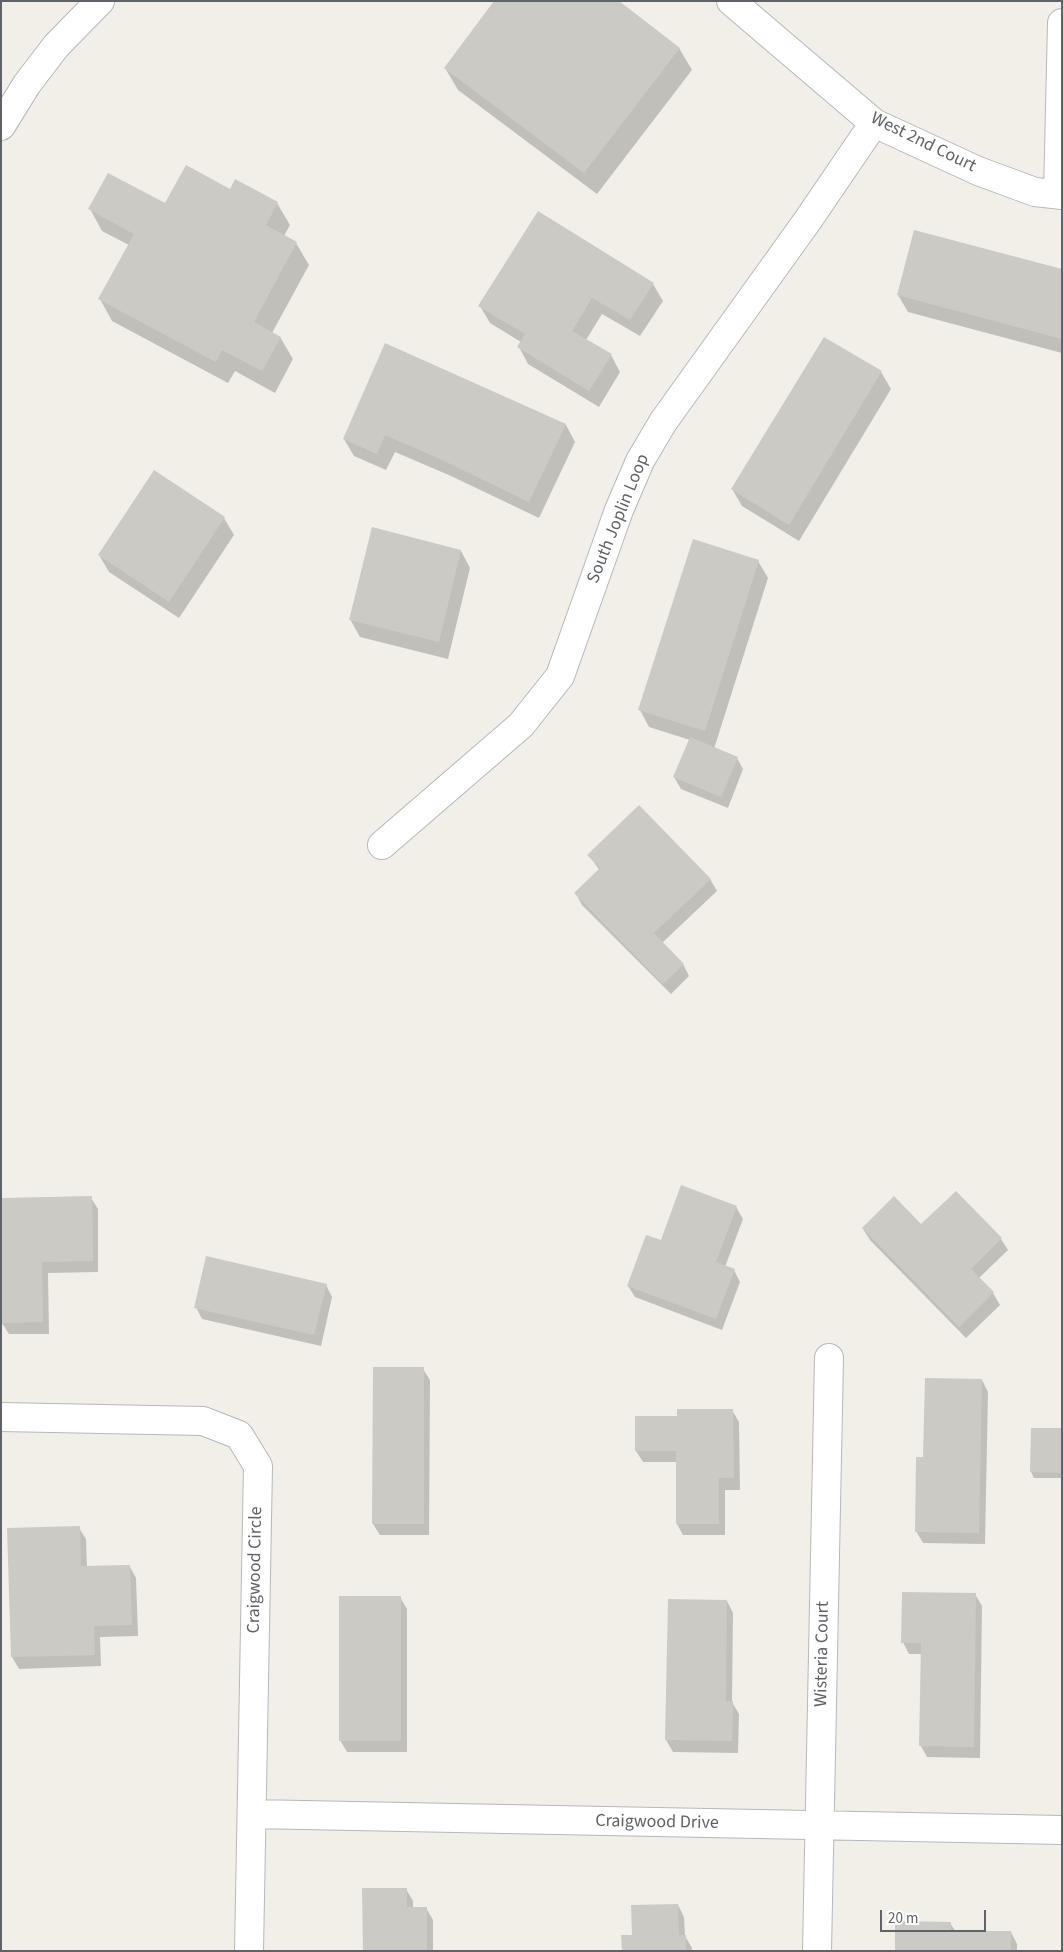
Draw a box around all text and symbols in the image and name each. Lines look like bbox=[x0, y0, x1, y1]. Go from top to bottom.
street label: West 2nd Court bbox=[867, 108, 979, 178]
street label: South Joplin Loop bbox=[583, 451, 655, 587]
street label: Craigwood Circle bbox=[244, 1506, 268, 1634]
street label: Wisteria Court bbox=[811, 1601, 835, 1707]
street label: Craigwood Drive bbox=[595, 1811, 719, 1835]
scale bar bbox=[883, 1900, 989, 1932]
text: 20 m bbox=[888, 1908, 918, 1929]

